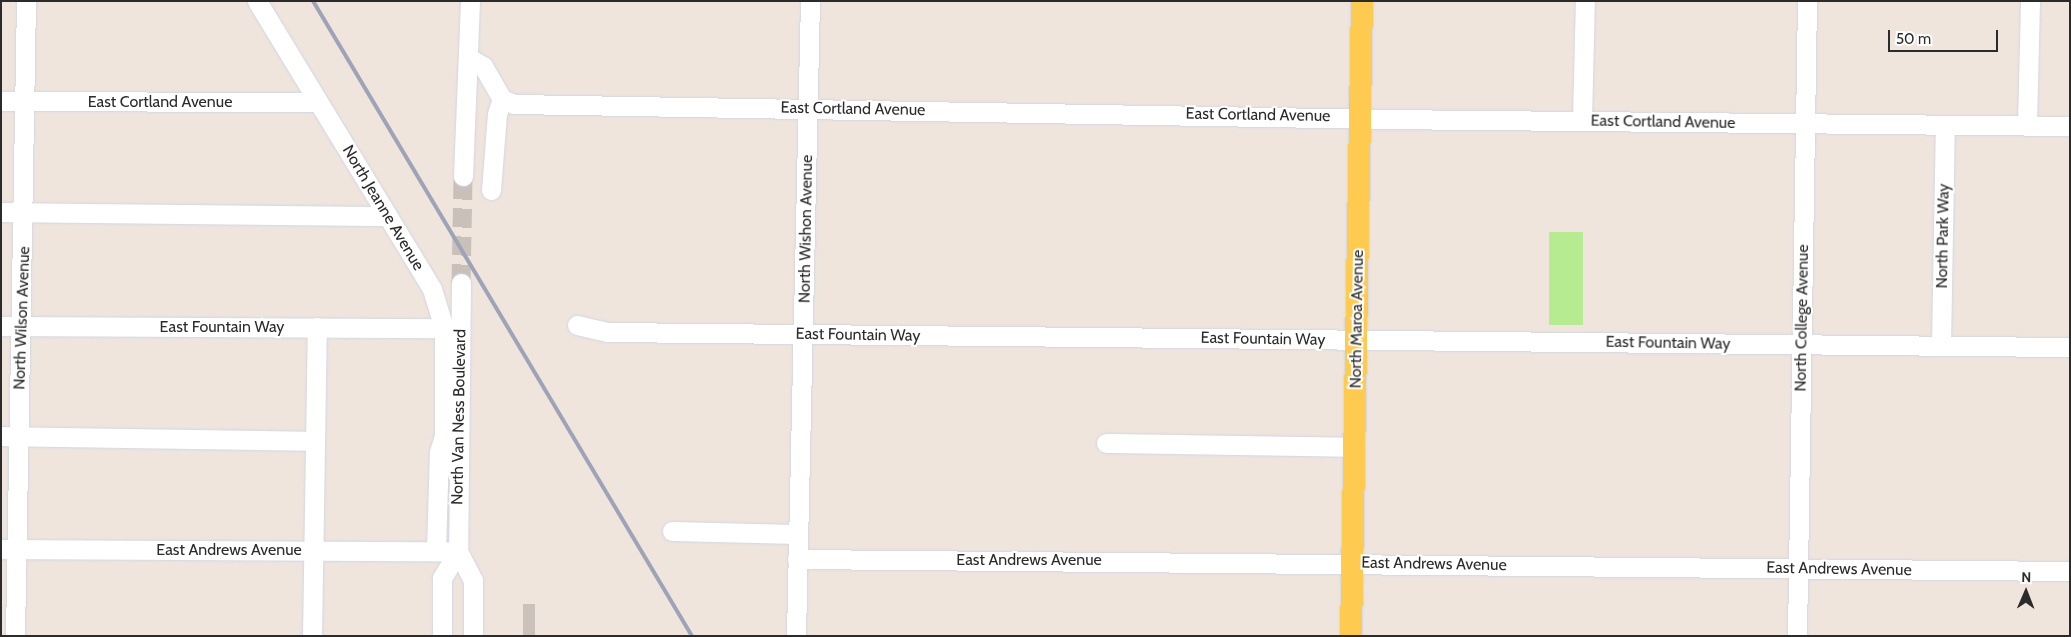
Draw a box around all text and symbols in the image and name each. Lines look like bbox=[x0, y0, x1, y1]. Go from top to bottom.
scale bar bbox=[1891, 20, 2001, 52]
text: 50 m bbox=[1896, 30, 1931, 48]
street label: East Cortland Avenue bbox=[88, 92, 232, 112]
street label: East Cortland Avenue bbox=[781, 98, 925, 120]
street label: East Cortland Avenue bbox=[1186, 104, 1330, 126]
street label: East Cortland Avenue bbox=[1591, 111, 1735, 133]
street label: North Jeanne Avenue bbox=[338, 142, 428, 274]
street label: North Wishon Avenue bbox=[795, 155, 817, 303]
street label: North Park Way bbox=[1932, 183, 1954, 289]
street label: North College Avenue bbox=[1791, 244, 1813, 392]
street label: North Wilson Avenue bbox=[10, 246, 34, 390]
street label: North Maroa Avenue bbox=[1346, 249, 1368, 389]
street label: East Fountain Way bbox=[160, 317, 284, 337]
street label: East Fountain Way bbox=[795, 324, 921, 346]
street label: East Fountain Way bbox=[1200, 328, 1326, 350]
street label: North Van Ness Boulevard bbox=[448, 329, 470, 505]
street label: East Fountain Way bbox=[1605, 332, 1731, 354]
street label: East Andrews Avenue bbox=[156, 540, 302, 560]
street label: East Andrews Avenue bbox=[956, 550, 1102, 570]
street label: East Andrews Avenue bbox=[1361, 553, 1507, 575]
street label: East Andrews Avenue bbox=[1766, 558, 1912, 580]
north arrow bbox=[2001, 567, 2051, 617]
text: N bbox=[2021, 568, 2031, 586]

